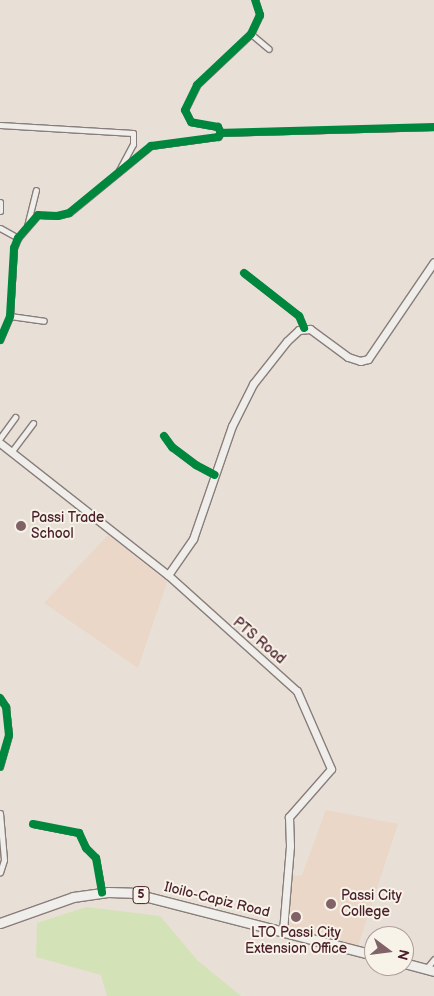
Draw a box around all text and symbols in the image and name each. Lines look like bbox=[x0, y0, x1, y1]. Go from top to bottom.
place label: Passi Trade School bbox=[31, 510, 105, 542]
marker: Passi Trade School bbox=[15, 520, 27, 532]
street label: PTS Road bbox=[229, 614, 289, 668]
street label: Iloilo-Capiz Road bbox=[162, 879, 272, 921]
road number: 5 bbox=[132, 886, 150, 904]
place label: Passi City College bbox=[341, 888, 402, 920]
marker: Passi City College bbox=[325, 898, 337, 910]
marker: LTO Passi City Extension Office bbox=[290, 911, 302, 923]
place label: LTO Passi City Extension Office bbox=[245, 925, 347, 958]
north arrow bbox=[364, 926, 414, 976]
text: N bbox=[393, 947, 413, 962]

